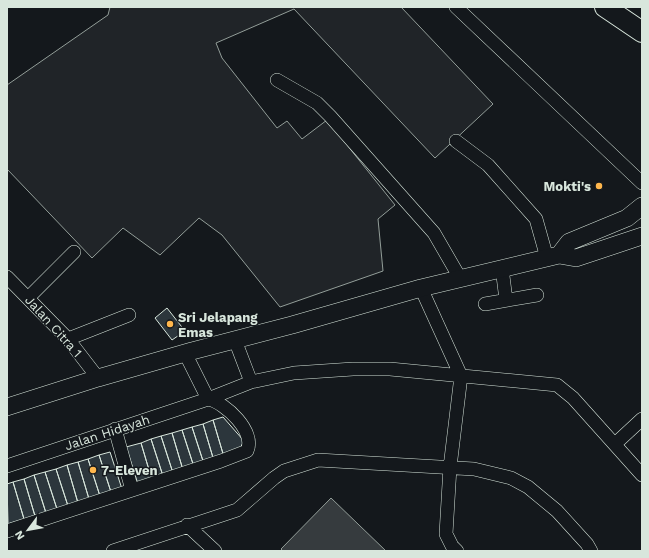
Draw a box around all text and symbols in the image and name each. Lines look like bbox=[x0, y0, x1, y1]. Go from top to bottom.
place label: Mokti's bbox=[544, 179, 591, 194]
marker: Mokti's bbox=[594, 181, 604, 191]
street label: Jalan Citra 1 bbox=[22, 293, 85, 360]
place label: Sri Jelapang Emas bbox=[178, 310, 258, 340]
marker: Sri Jelapang Emas bbox=[165, 319, 175, 329]
street label: Jalan Hidayah bbox=[63, 412, 151, 453]
place label: 7-Eleven bbox=[101, 463, 158, 478]
marker: 7-Eleven bbox=[88, 465, 98, 475]
north arrow bbox=[8, 510, 48, 550]
text: N bbox=[12, 528, 28, 542]

